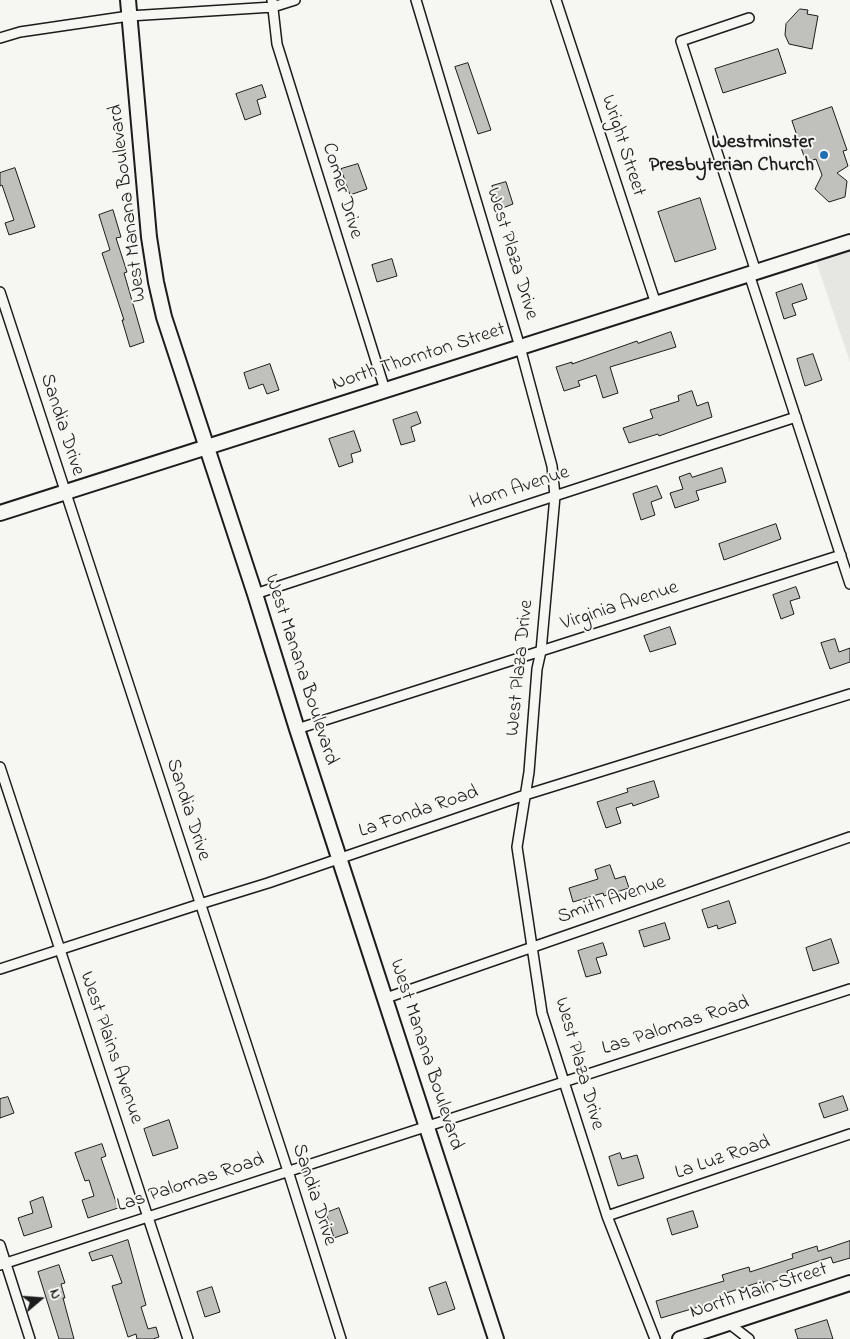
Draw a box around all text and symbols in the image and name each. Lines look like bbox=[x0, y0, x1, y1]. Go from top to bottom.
street label: Wright Street bbox=[594, 92, 650, 200]
street label: West Manana Boulevard bbox=[105, 103, 153, 303]
place label: Westminster Presbyterian Church bbox=[649, 132, 814, 179]
street label: Comer Drive bbox=[315, 140, 367, 242]
marker: Westminster Presbyterian Church bbox=[818, 149, 830, 161]
street label: West Plaza Drive bbox=[480, 185, 542, 323]
street label: North Thornton Street bbox=[329, 319, 509, 397]
street label: Sandia Drive bbox=[33, 371, 89, 479]
street label: Horn Avenue bbox=[467, 462, 573, 516]
street label: West Manana Boulevard bbox=[258, 572, 342, 768]
street label: Virginia Avenue bbox=[558, 577, 682, 637]
street label: West Plaza Drive bbox=[502, 599, 540, 737]
street label: Sandia Drive bbox=[159, 756, 215, 864]
street label: La Fonda Road bbox=[356, 781, 482, 845]
street label: Smith Avenue bbox=[555, 871, 669, 931]
street label: West Manana Boulevard bbox=[383, 957, 467, 1153]
street label: West Plains Avenue bbox=[73, 969, 147, 1127]
street label: Las Palomas Road bbox=[599, 992, 753, 1062]
street label: West Plaza Drive bbox=[548, 995, 608, 1133]
street label: La Luz Road bbox=[672, 1132, 774, 1186]
street label: Sandia Drive bbox=[285, 1141, 341, 1249]
street label: Las Palomas Road bbox=[114, 1149, 268, 1219]
street label: North Main Street bbox=[687, 1258, 831, 1326]
north arrow bbox=[15, 1274, 65, 1324]
text: N bbox=[43, 1286, 66, 1302]

